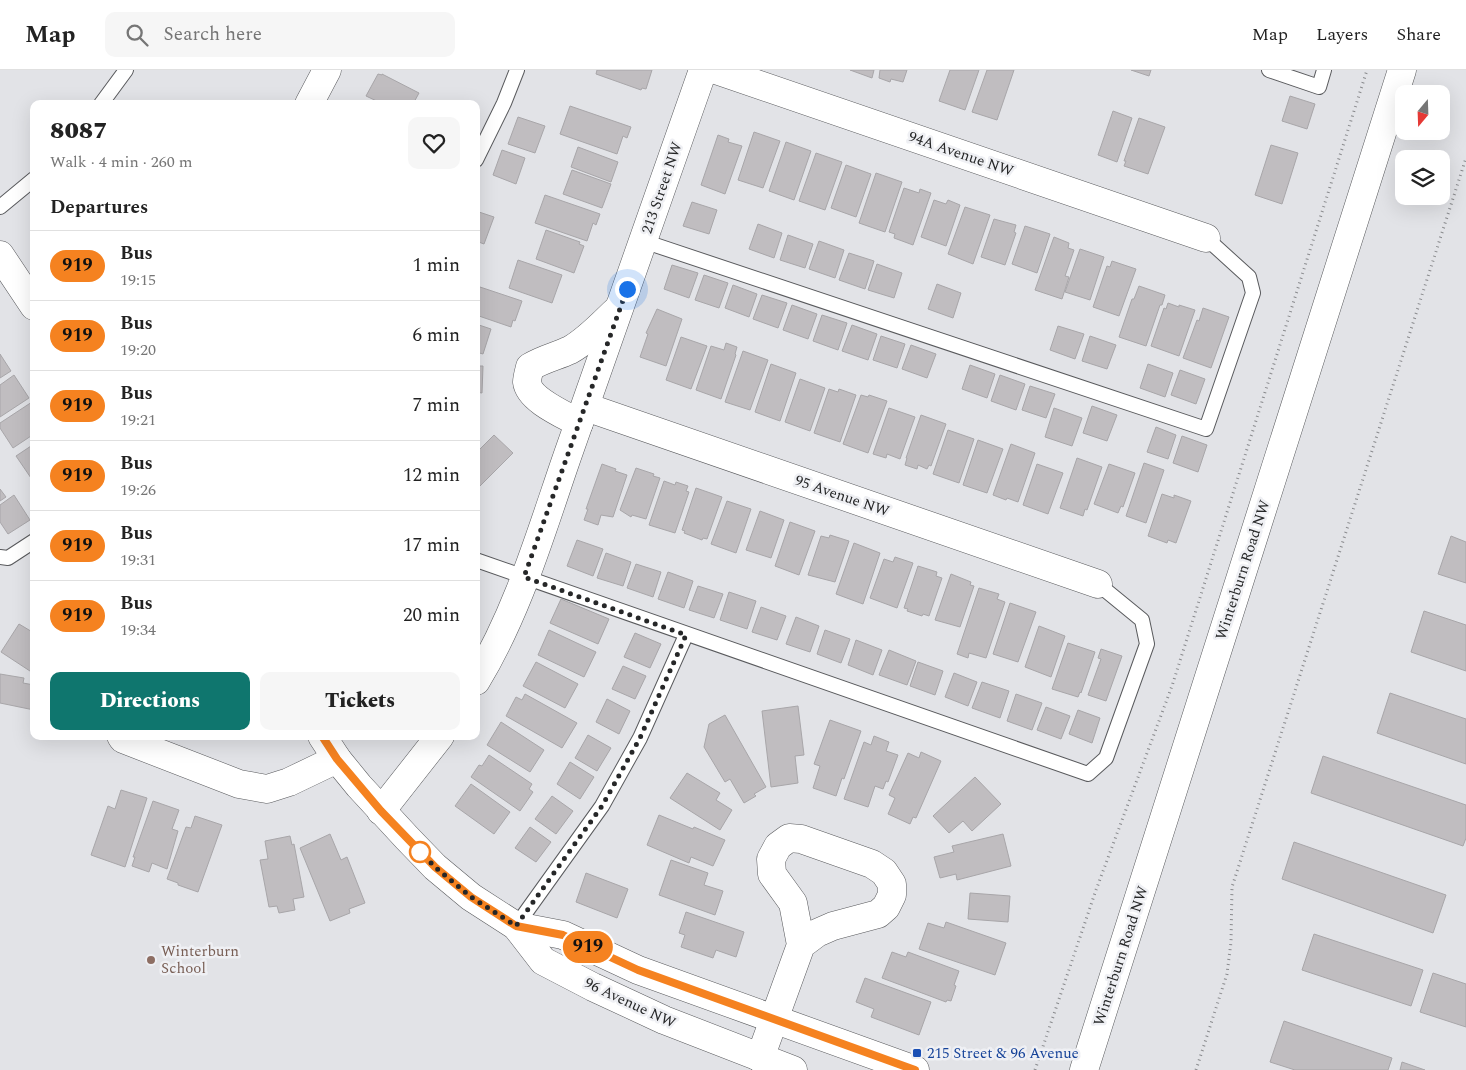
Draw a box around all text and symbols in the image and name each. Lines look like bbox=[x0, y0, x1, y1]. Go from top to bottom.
search box bbox=[105, 12, 455, 57]
text: Map bbox=[25, 17, 75, 53]
text: Search here bbox=[163, 20, 262, 49]
icon: search bbox=[123, 21, 151, 49]
text: Map bbox=[1252, 21, 1288, 48]
text: Layers bbox=[1316, 21, 1368, 48]
text: Share bbox=[1396, 21, 1441, 48]
north arrow bbox=[1395, 85, 1450, 140]
map controls bbox=[1395, 85, 1450, 205]
text: 8087 bbox=[50, 113, 108, 149]
button: heart bbox=[408, 117, 460, 169]
street label: 94A Avenue NW bbox=[905, 125, 1017, 183]
street label: 213 Street NW bbox=[636, 139, 689, 237]
text: Walk · 4 min · 260 m bbox=[50, 150, 193, 174]
button: layers bbox=[1395, 150, 1450, 205]
text: Departures bbox=[50, 193, 148, 222]
text: Bus bbox=[120, 239, 153, 268]
text: 1 min bbox=[412, 251, 460, 280]
text: 919 bbox=[62, 252, 93, 279]
text: 19:15 bbox=[120, 268, 156, 292]
your location bbox=[615, 277, 640, 302]
text: Bus bbox=[120, 309, 153, 338]
text: 6 min bbox=[412, 321, 460, 350]
text: 919 bbox=[62, 322, 93, 349]
text: 19:20 bbox=[120, 338, 156, 362]
text: Bus bbox=[120, 379, 153, 408]
text: 7 min bbox=[412, 391, 460, 420]
text: 919 bbox=[62, 392, 93, 419]
text: 19:21 bbox=[120, 408, 156, 432]
text: Bus bbox=[120, 449, 153, 478]
text: 12 min bbox=[403, 461, 460, 490]
text: 919 bbox=[62, 462, 93, 489]
street label: 95 Avenue NW bbox=[792, 469, 893, 523]
text: 19:26 bbox=[120, 478, 156, 502]
street label: Winterburn Road NW bbox=[1210, 497, 1277, 643]
text: Bus bbox=[120, 519, 153, 548]
text: 17 min bbox=[403, 531, 460, 560]
text: 919 bbox=[62, 532, 93, 559]
text: 19:31 bbox=[120, 548, 156, 572]
text: Bus bbox=[120, 589, 153, 618]
text: 20 min bbox=[403, 601, 460, 630]
text: 919 bbox=[62, 602, 93, 629]
text: 19:34 bbox=[120, 618, 156, 642]
button: Directions bbox=[50, 672, 250, 730]
button: Tickets bbox=[260, 672, 460, 730]
unlabelled marker bbox=[409, 841, 431, 863]
street label: Winterburn Road NW bbox=[1088, 883, 1155, 1029]
line badge: 919 bbox=[559, 931, 617, 963]
text: 919 bbox=[573, 933, 603, 960]
place label: Winterburn School bbox=[161, 940, 239, 980]
marker: Winterburn School bbox=[145, 954, 157, 966]
street label: 96 Avenue NW bbox=[580, 972, 680, 1034]
place label: 215 Street & 96 Avenue bbox=[927, 1042, 1079, 1065]
marker: 215 Street & 96 Avenue bbox=[911, 1047, 923, 1059]

